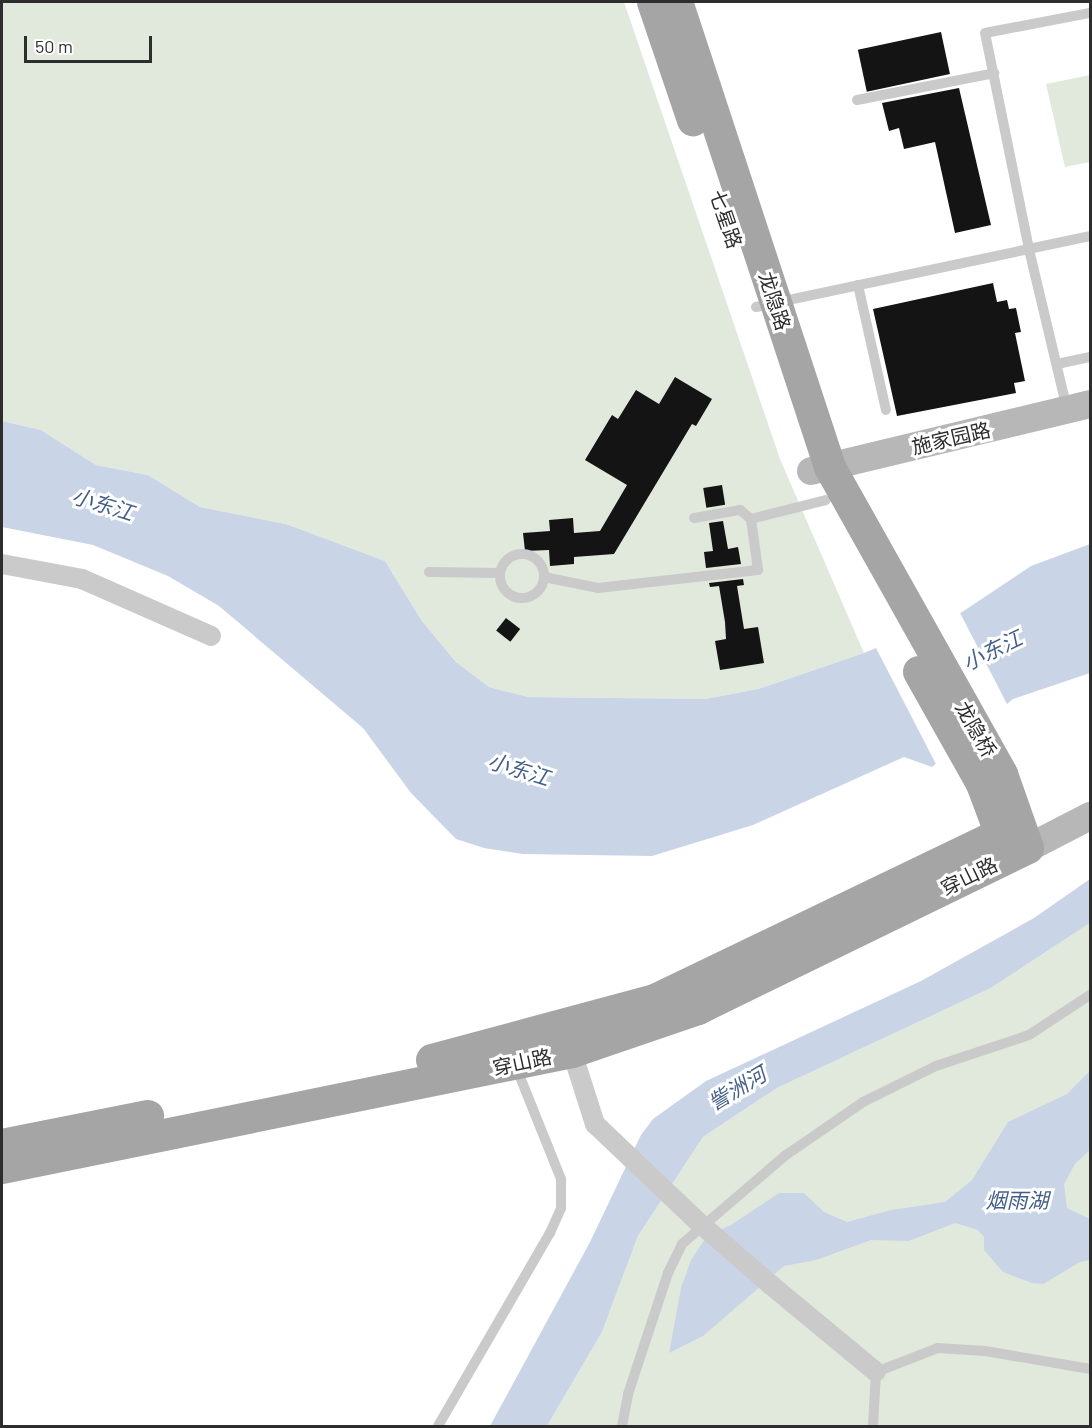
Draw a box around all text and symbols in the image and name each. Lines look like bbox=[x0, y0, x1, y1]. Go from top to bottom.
scale bar bbox=[27, 24, 154, 62]
text: 50 m bbox=[35, 35, 73, 57]
street label: 七星路 bbox=[705, 187, 747, 251]
street label: 龙隐路 bbox=[754, 269, 796, 333]
street label: 施家园路 bbox=[909, 417, 993, 459]
water label: 小东江 bbox=[69, 483, 137, 525]
water label: 小东江 bbox=[958, 625, 1026, 675]
street label: 龙隐桥 bbox=[951, 697, 1001, 761]
water label: 小东江 bbox=[485, 748, 553, 790]
street label: 穿山路 bbox=[937, 852, 1001, 900]
street label: 穿山路 bbox=[490, 1044, 554, 1080]
water label: 訾洲河 bbox=[704, 1061, 770, 1115]
water label: 烟雨湖 bbox=[986, 1187, 1048, 1213]

